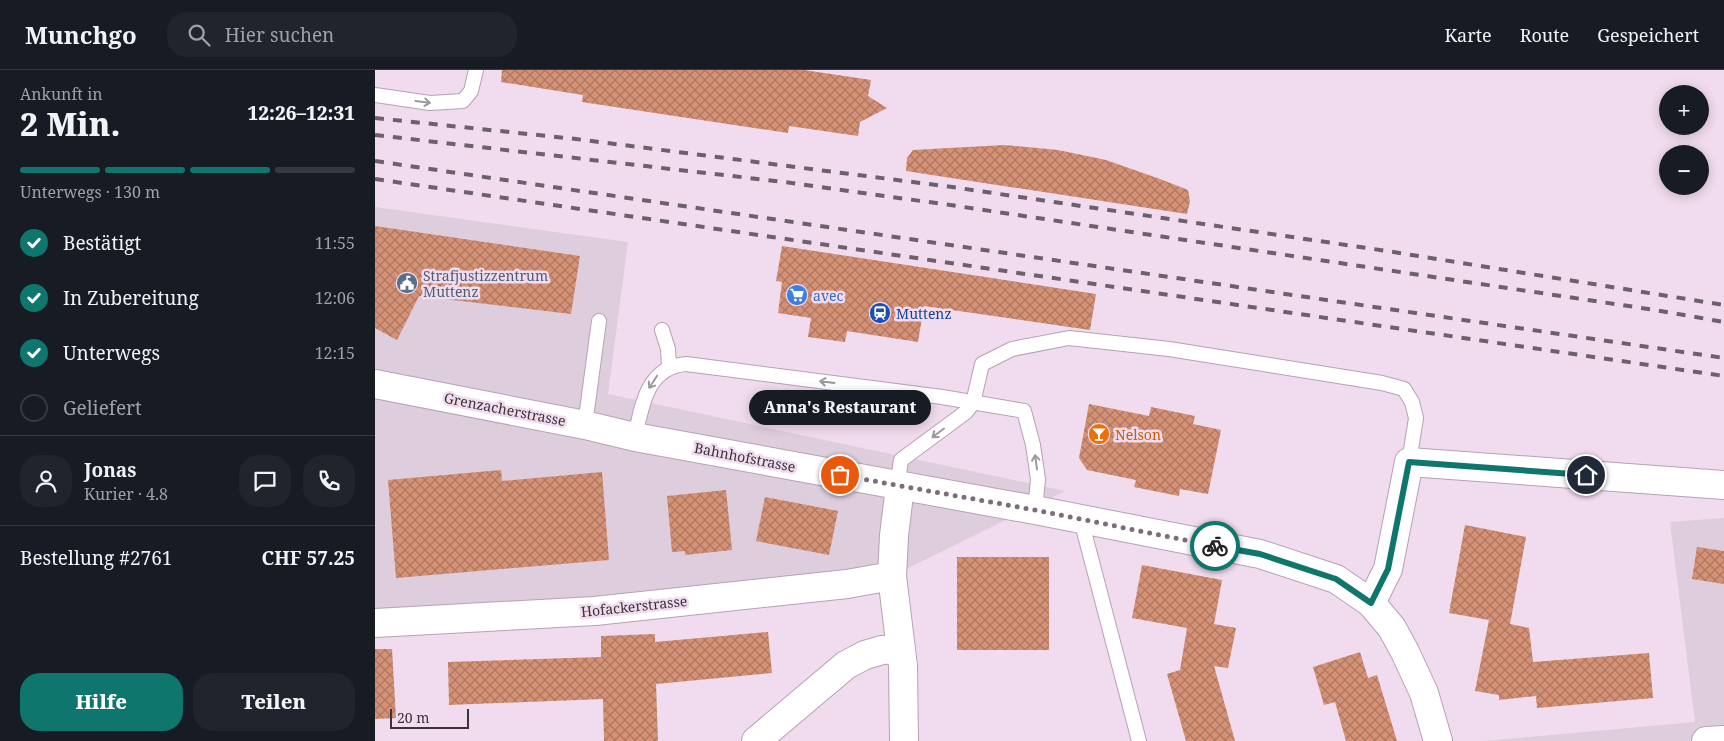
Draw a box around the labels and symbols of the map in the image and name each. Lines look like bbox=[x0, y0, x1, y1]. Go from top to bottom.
one-way arrow bbox=[415, 97, 431, 107]
place label: Strafjustizzentrum Muttenz bbox=[423, 266, 548, 301]
public building icon: Strafjustizzentrum Muttenz bbox=[395, 271, 419, 295]
supermarket icon: avec bbox=[785, 283, 809, 307]
place label: avec bbox=[813, 286, 843, 305]
station icon: Muttenz bbox=[868, 301, 892, 325]
place label: Muttenz bbox=[896, 304, 952, 323]
one-way arrow bbox=[648, 374, 658, 388]
one-way arrow bbox=[819, 377, 835, 387]
street label: Grenzacherstrasse bbox=[443, 388, 567, 430]
callout: Anna's Restaurant bbox=[749, 390, 931, 425]
bar icon: Nelson bbox=[1087, 422, 1111, 446]
place label: Nelson bbox=[1115, 425, 1161, 444]
one-way arrow bbox=[932, 427, 945, 438]
street label: Bahnhofstrasse bbox=[693, 438, 797, 476]
pin bbox=[819, 454, 861, 496]
one-way arrow bbox=[1031, 454, 1041, 470]
pin bbox=[1565, 454, 1607, 496]
courier bbox=[1190, 521, 1240, 571]
street label: Hofackerstrasse bbox=[580, 591, 688, 621]
scale bar bbox=[390, 706, 469, 729]

